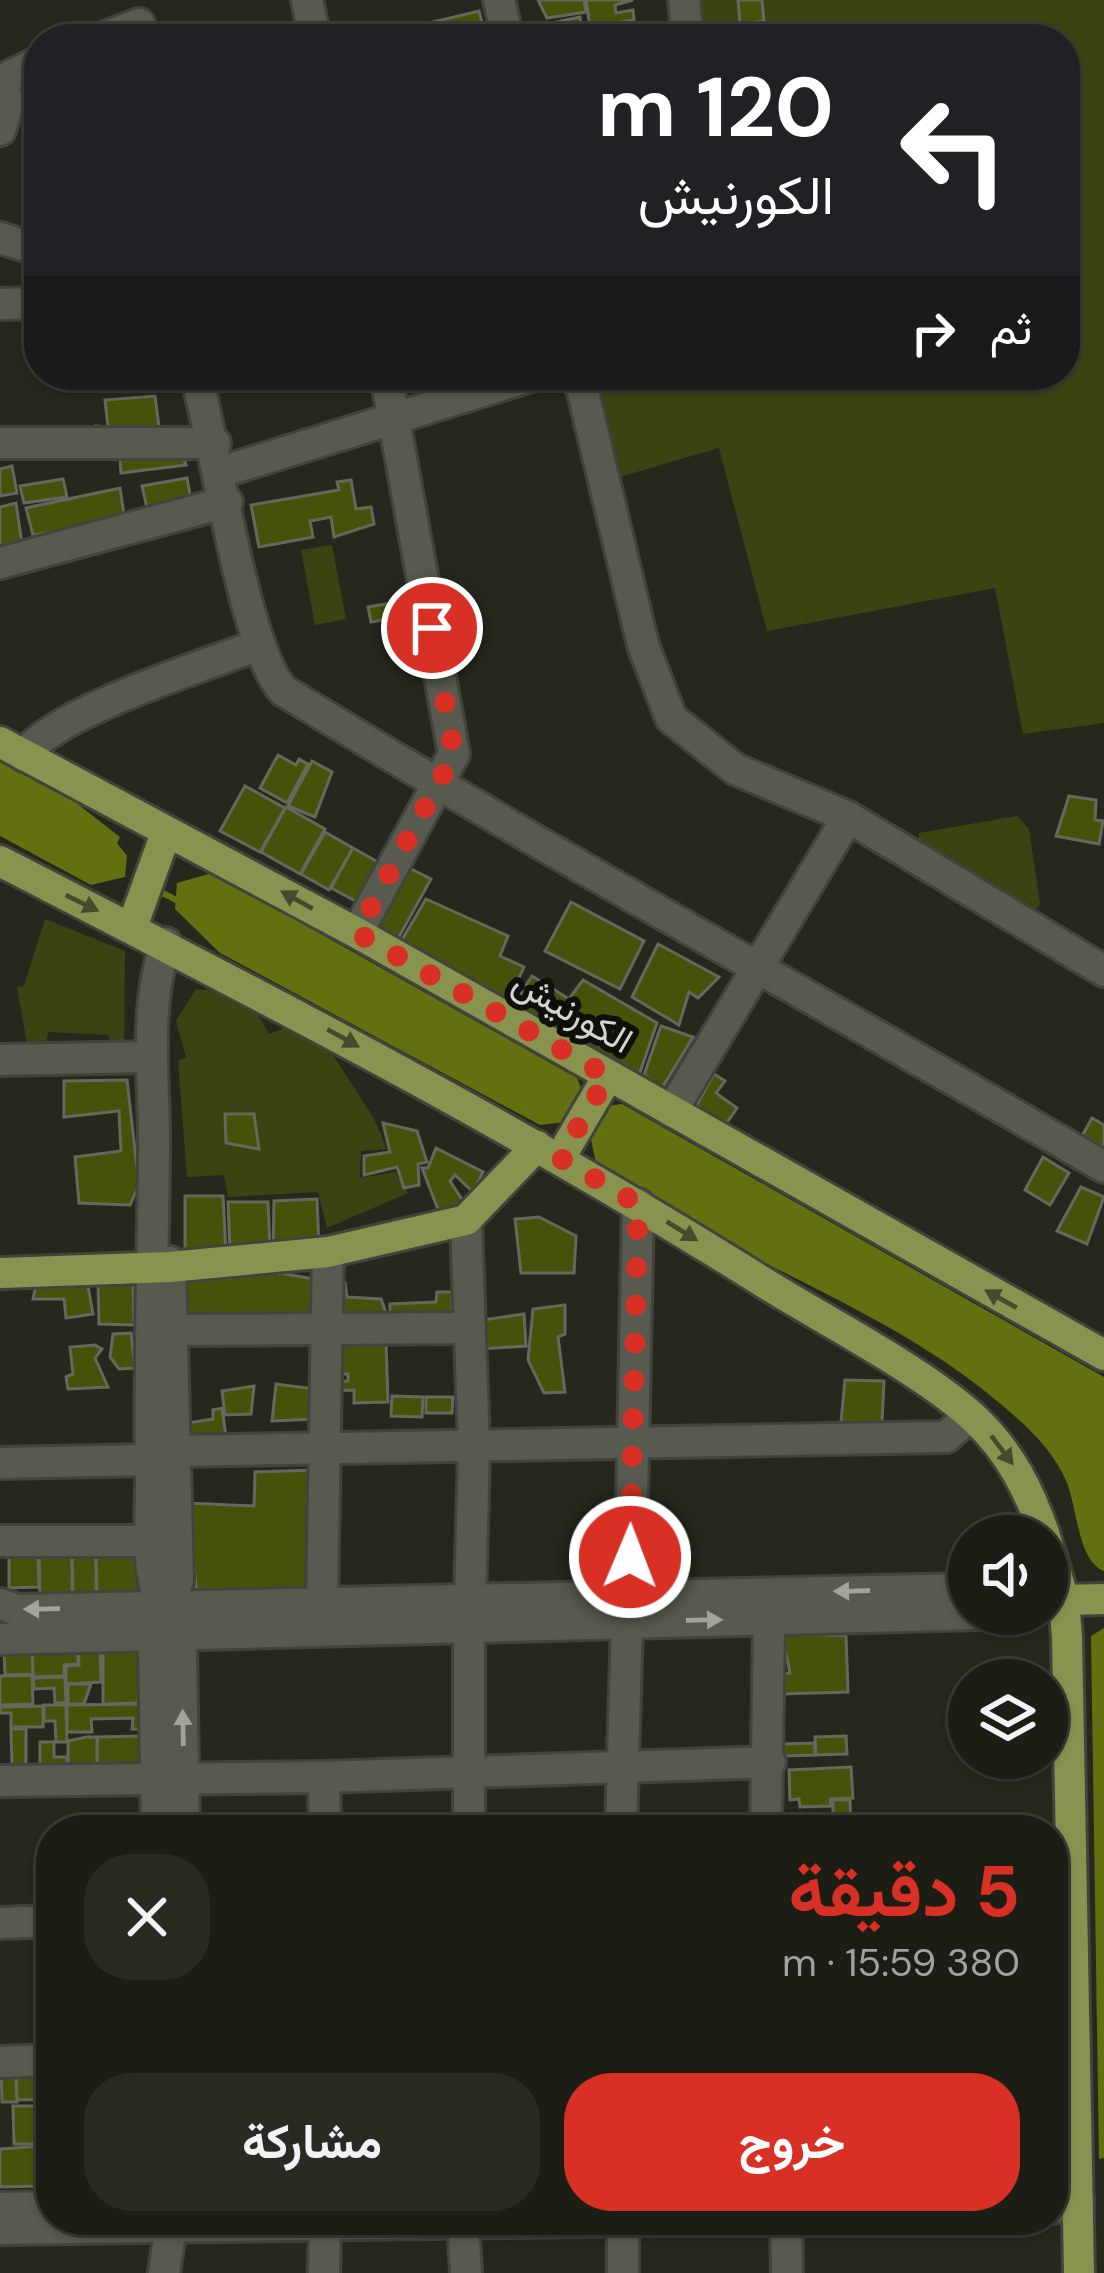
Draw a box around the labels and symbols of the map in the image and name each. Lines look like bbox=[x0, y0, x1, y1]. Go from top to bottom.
pin bbox=[381, 577, 483, 679]
one-way arrow bbox=[279, 890, 314, 911]
one-way arrow bbox=[65, 893, 100, 913]
street label: الكورنيش bbox=[505, 958, 641, 1064]
one-way arrow bbox=[326, 1027, 360, 1048]
one-way arrow bbox=[666, 1220, 698, 1242]
one-way arrow bbox=[985, 1290, 1018, 1311]
one-way arrow bbox=[990, 1435, 1014, 1466]
position arrow bbox=[567, 1494, 693, 1620]
one-way arrow bbox=[832, 1581, 870, 1600]
one-way arrow bbox=[22, 1600, 60, 1619]
one-way arrow bbox=[686, 1610, 724, 1630]
one-way arrow bbox=[173, 1708, 192, 1746]

